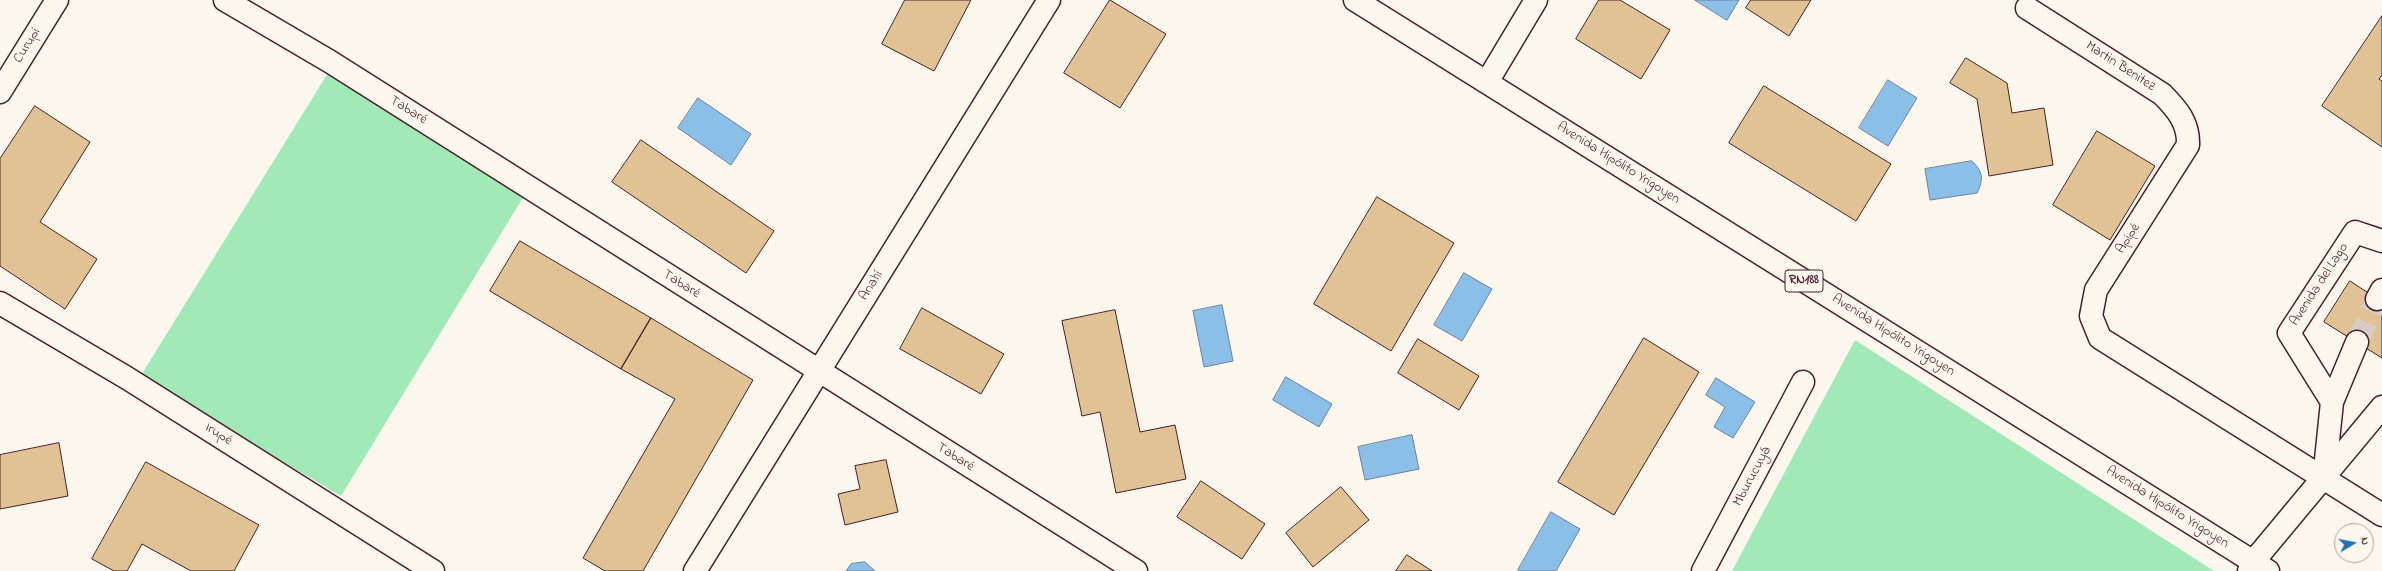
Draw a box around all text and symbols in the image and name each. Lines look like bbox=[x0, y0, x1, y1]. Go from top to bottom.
street label: Curupí bbox=[11, 25, 45, 67]
street label: Martin Benitez bbox=[2082, 38, 2158, 96]
street label: Tabaré bbox=[386, 93, 430, 129]
street label: Avenida Hipólito Yrigoyen bbox=[1553, 119, 1683, 209]
street label: Apipé bbox=[2113, 221, 2145, 257]
street label: Avenida del Lago bbox=[2287, 240, 2353, 330]
street label: Tabaré bbox=[659, 267, 703, 303]
street label: Anahí bbox=[856, 268, 888, 304]
road number: RN188 bbox=[1785, 270, 1823, 292]
street label: Avenida Hipólito Yrigoyen bbox=[1828, 291, 1958, 381]
street label: Irupé bbox=[201, 420, 235, 450]
street label: Tabaré bbox=[933, 440, 977, 476]
street label: Mburucuyá bbox=[1730, 444, 1776, 510]
street label: Avenida Hipólito Yrigoyen bbox=[2102, 463, 2232, 553]
north arrow bbox=[2334, 523, 2374, 563]
text: N bbox=[2356, 536, 2373, 546]

